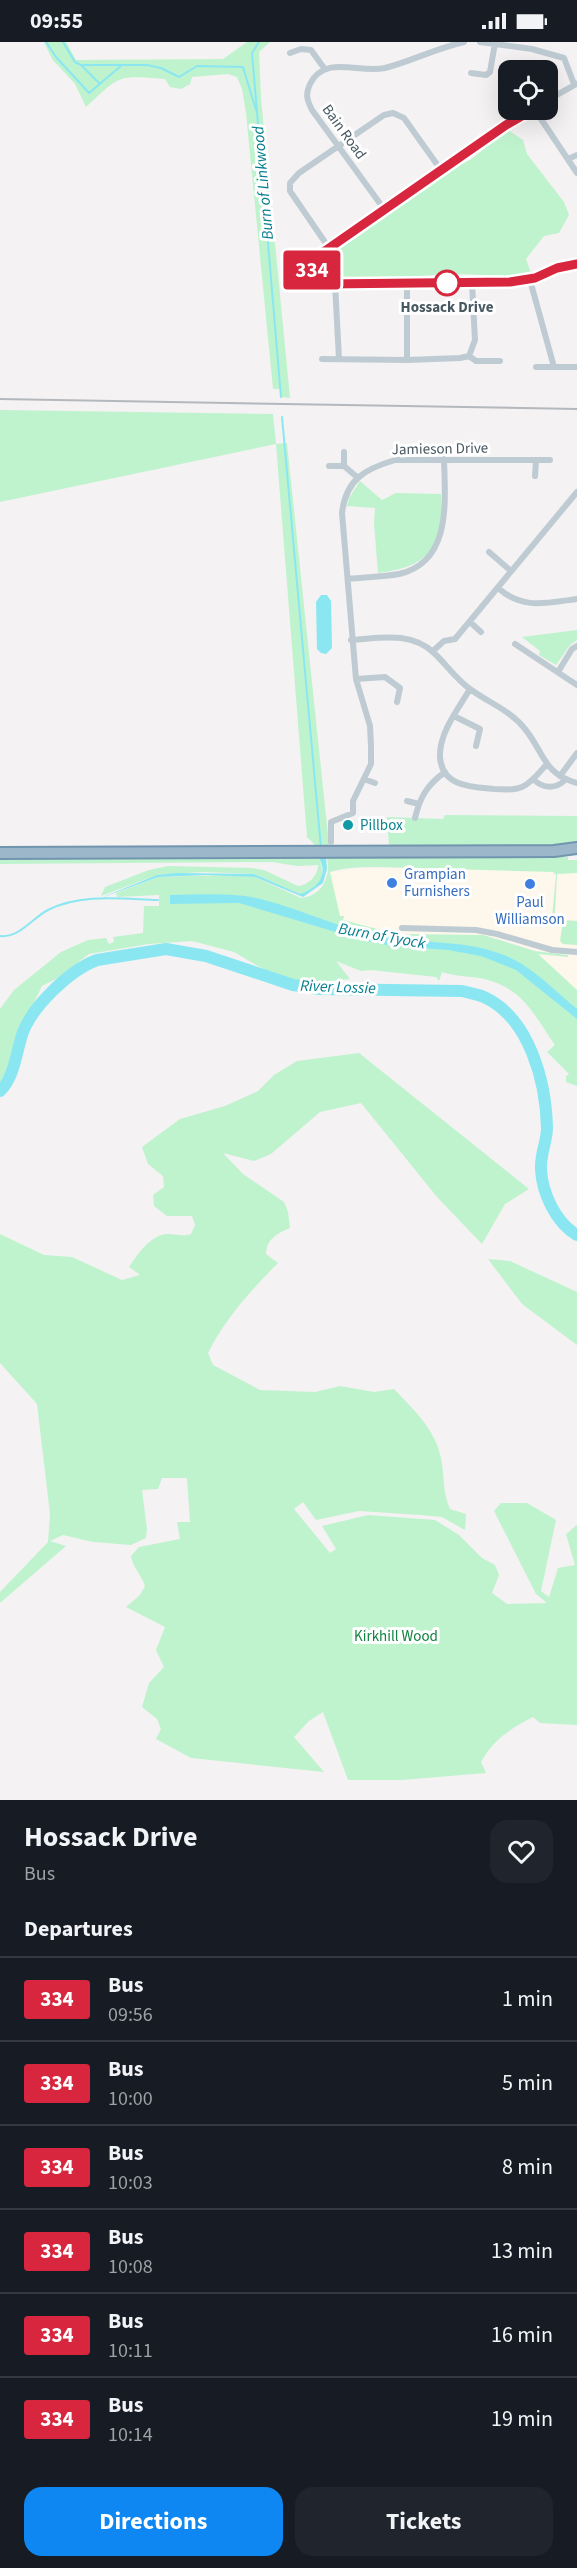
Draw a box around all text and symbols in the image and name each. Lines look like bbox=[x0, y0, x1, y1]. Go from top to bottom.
text: 09:55 bbox=[30, 5, 83, 37]
map controls bbox=[498, 60, 558, 120]
button: locate bbox=[498, 60, 558, 120]
street label: Bain Road bbox=[317, 100, 371, 164]
water label: Burn of Linkwood bbox=[247, 125, 279, 241]
line badge: 334 bbox=[278, 250, 346, 290]
text: 334 bbox=[295, 255, 329, 285]
marker: Hossack Drive bbox=[434, 270, 460, 296]
place label: Hossack Drive bbox=[401, 297, 494, 318]
street label: Jamieson Drive bbox=[392, 438, 488, 460]
place label: Pillbox bbox=[360, 815, 403, 836]
marker: Pillbox bbox=[341, 818, 355, 832]
place label: Grampian Furnishers bbox=[404, 864, 470, 902]
marker: Grampian Furnishers bbox=[385, 876, 399, 890]
marker: Paul Williamson bbox=[523, 877, 537, 891]
place label: Paul Williamson bbox=[495, 892, 565, 930]
water label: Burn of Tyock bbox=[337, 918, 428, 955]
water label: River Lossie bbox=[300, 975, 377, 999]
park label: Kirkhill Wood bbox=[354, 1626, 438, 1647]
text: Hossack Drive bbox=[24, 1817, 197, 1857]
button: heart bbox=[490, 1820, 553, 1883]
text: Bus bbox=[24, 1860, 55, 1888]
text: Departures bbox=[24, 1913, 133, 1945]
text: Bus bbox=[108, 1969, 144, 2001]
text: 1 min bbox=[502, 1983, 553, 2015]
text: 334 bbox=[40, 1984, 74, 2014]
text: 09:56 bbox=[108, 2001, 153, 2029]
text: Bus bbox=[108, 2053, 144, 2085]
text: 5 min bbox=[502, 2067, 553, 2099]
text: 334 bbox=[40, 2068, 74, 2098]
text: 10:00 bbox=[108, 2085, 153, 2113]
text: Bus bbox=[108, 2137, 144, 2169]
text: 8 min bbox=[502, 2151, 553, 2183]
text: 334 bbox=[40, 2152, 74, 2182]
text: 10:03 bbox=[108, 2169, 153, 2197]
text: Bus bbox=[108, 2221, 144, 2253]
text: 13 min bbox=[491, 2235, 553, 2267]
text: 334 bbox=[40, 2236, 74, 2266]
text: 10:08 bbox=[108, 2253, 153, 2281]
text: Bus bbox=[108, 2305, 144, 2337]
text: 16 min bbox=[491, 2319, 553, 2351]
text: 334 bbox=[40, 2320, 74, 2350]
text: 10:11 bbox=[108, 2337, 153, 2365]
text: Bus bbox=[108, 2389, 144, 2421]
text: 19 min bbox=[491, 2403, 553, 2435]
text: 334 bbox=[40, 2404, 74, 2434]
text: 10:14 bbox=[108, 2421, 153, 2449]
button: Directions bbox=[24, 2487, 283, 2556]
button: Tickets bbox=[295, 2487, 553, 2556]

